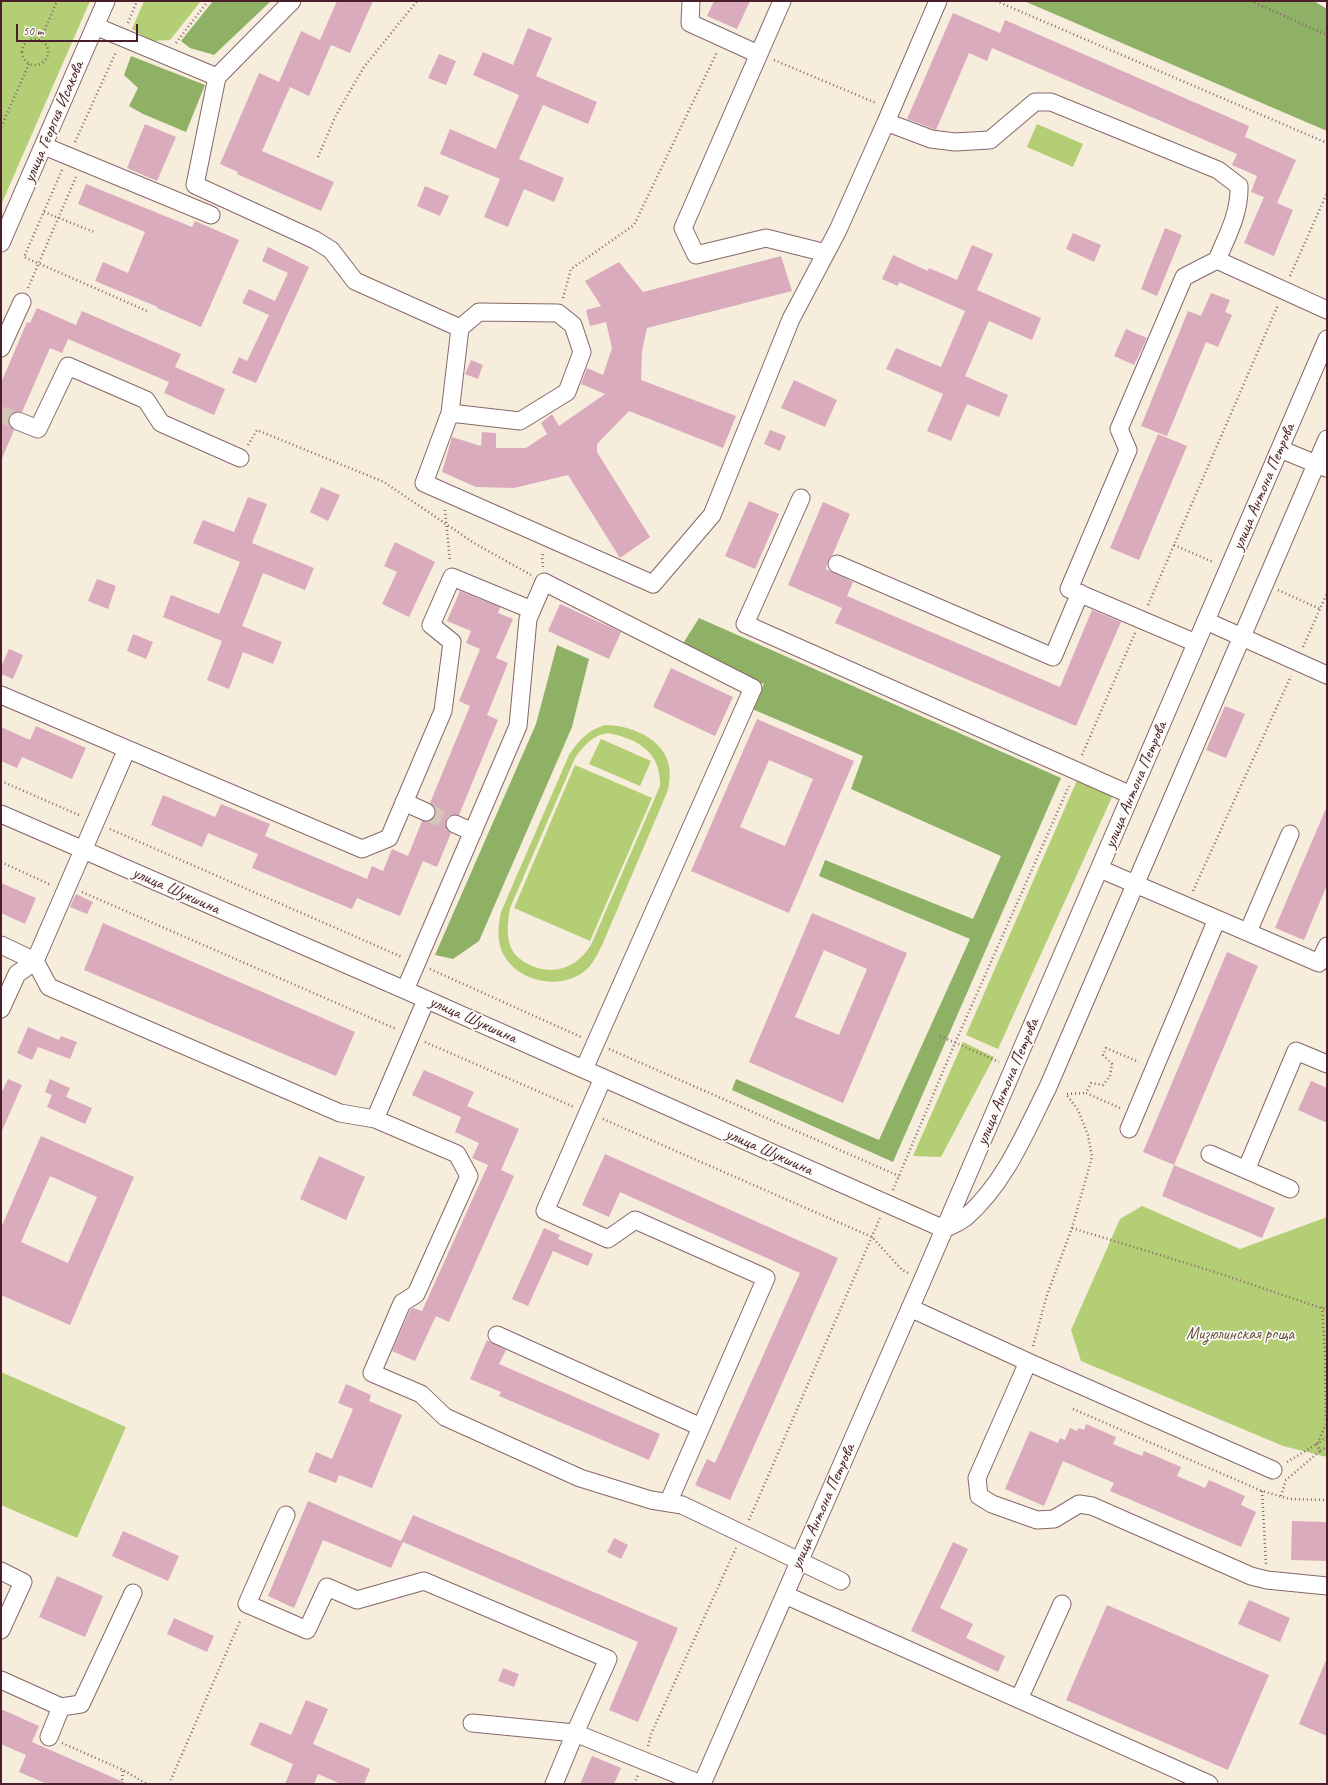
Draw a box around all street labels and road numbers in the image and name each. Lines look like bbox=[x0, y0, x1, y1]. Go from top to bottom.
street label: улица Георгия Исакова bbox=[19, 58, 89, 186]
street label: улица Антона Петрова bbox=[1228, 421, 1300, 553]
street label: улица Антона Петрова bbox=[1100, 719, 1172, 851]
street label: улица Шукшина bbox=[129, 863, 223, 919]
street label: улица Шукшина bbox=[426, 992, 520, 1048]
street label: улица Антона Петрова bbox=[972, 1016, 1044, 1148]
street label: улица Шукшина bbox=[722, 1124, 816, 1180]
street label: улица Антона Петрова bbox=[786, 1441, 860, 1573]

